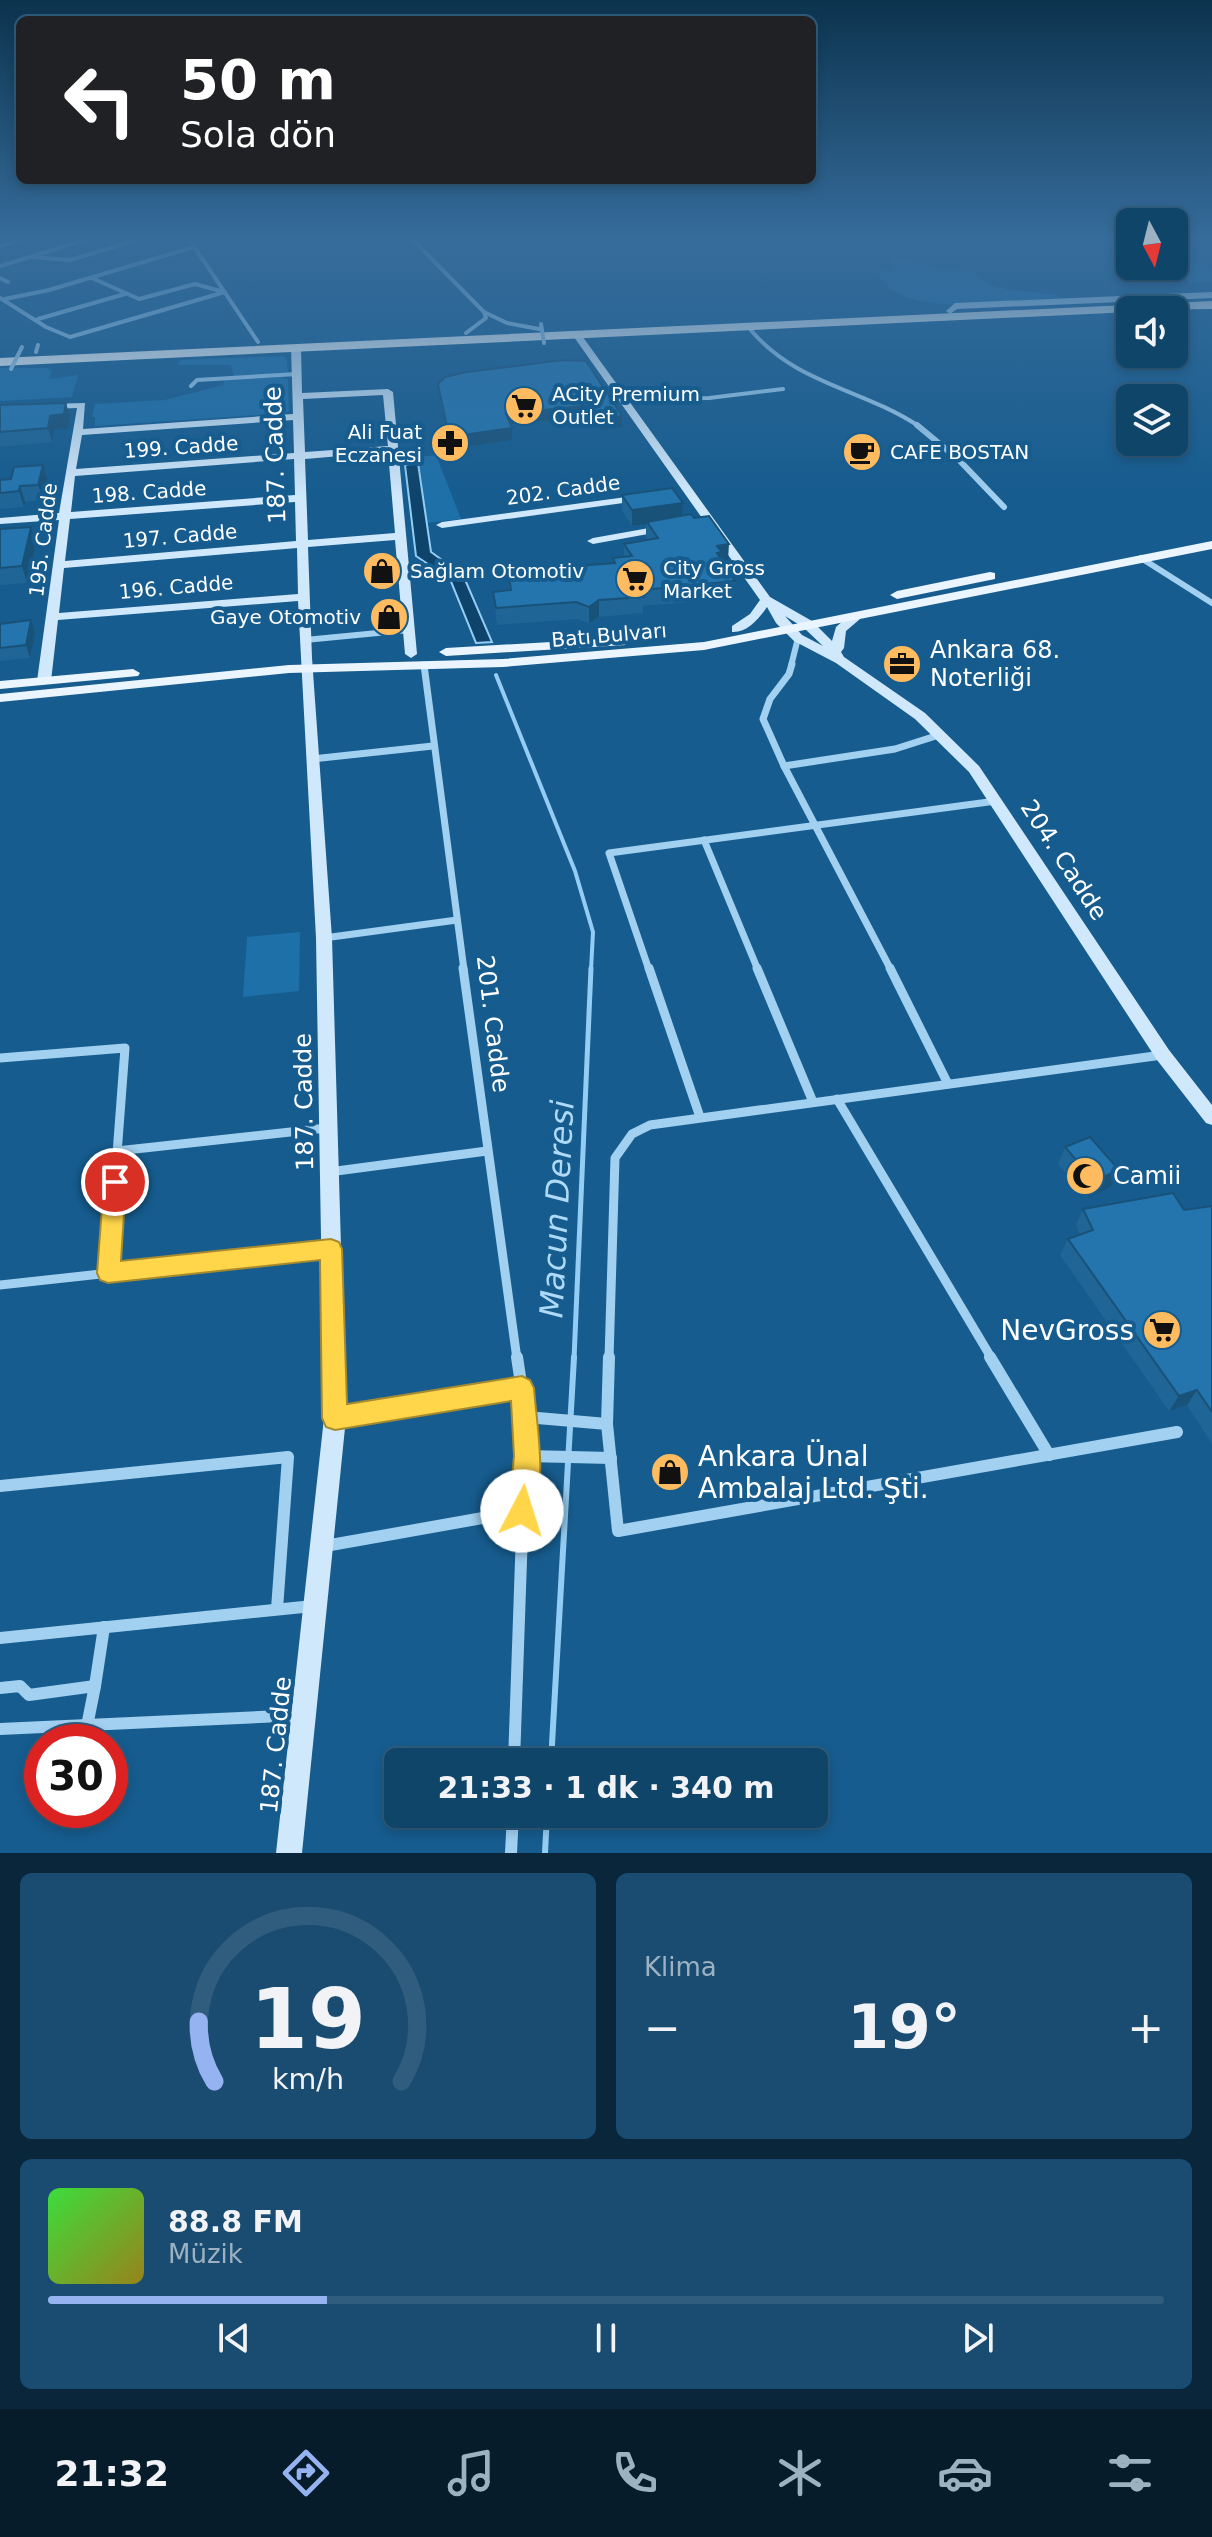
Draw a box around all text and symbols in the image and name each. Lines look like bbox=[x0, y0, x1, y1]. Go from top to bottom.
text: 50 m bbox=[180, 47, 336, 112]
icon: left bbox=[48, 48, 152, 152]
text: Sola dön bbox=[180, 114, 336, 155]
north arrow bbox=[1116, 208, 1188, 280]
map controls bbox=[1116, 208, 1188, 456]
button: sound bbox=[1116, 296, 1188, 368]
place label: ACity Premium Outlet bbox=[552, 382, 700, 429]
button: layers bbox=[1116, 384, 1188, 456]
supermarket icon: ACity Premium Outlet bbox=[503, 385, 545, 427]
street label: 187. Cadde bbox=[259, 386, 291, 524]
place label: Ali Fuat Eczanesi bbox=[335, 420, 422, 467]
pharmacy icon: Ali Fuat Eczanesi bbox=[429, 422, 471, 464]
street label: 199. Cadde bbox=[123, 431, 239, 463]
cafe icon: CAFE BOSTAN bbox=[841, 431, 883, 473]
place label: CAFE BOSTAN bbox=[890, 440, 1029, 464]
street label: 202. Cadde bbox=[504, 470, 622, 510]
street label: 198. Cadde bbox=[91, 476, 207, 508]
street label: 195. Cadde bbox=[24, 482, 62, 598]
street label: 197. Cadde bbox=[122, 519, 238, 553]
shop icon: Sağlam Otomotiv bbox=[361, 550, 403, 592]
place label: City Gross Market bbox=[663, 556, 765, 603]
supermarket icon: City Gross Market bbox=[614, 558, 656, 600]
place label: Sağlam Otomotiv bbox=[410, 559, 584, 583]
street label: 196. Cadde bbox=[118, 570, 234, 604]
shop icon: Gaye Otomotiv bbox=[368, 596, 410, 638]
place label: Gaye Otomotiv bbox=[210, 605, 361, 629]
street label: Batı Bulvarı bbox=[550, 618, 668, 652]
place label: Ankara 68. Noterliği bbox=[930, 636, 1060, 692]
office icon: Ankara 68. Noterliği bbox=[881, 643, 923, 685]
street label: 204. Cadde bbox=[1015, 795, 1113, 925]
street label: 201. Cadde bbox=[471, 954, 515, 1094]
street label: 187. Cadde bbox=[289, 1033, 319, 1171]
water label: Macun Deresi bbox=[532, 1099, 582, 1319]
pin bbox=[81, 1148, 149, 1216]
mosque icon: Camii bbox=[1064, 1155, 1106, 1197]
icon: arrive bbox=[93, 1160, 137, 1204]
place label: Camii bbox=[1113, 1162, 1181, 1190]
supermarket icon: NevGross bbox=[1141, 1309, 1183, 1351]
place label: NevGross bbox=[1000, 1314, 1134, 1347]
place label: Ankara Ünal Ambalaj Ltd. Şti. bbox=[698, 1439, 929, 1505]
shop icon: Ankara Ünal Ambalaj Ltd. Şti. bbox=[649, 1451, 691, 1493]
position arrow bbox=[480, 1469, 564, 1553]
street label: 187. Cadde bbox=[255, 1675, 297, 1815]
speed limit sign: 30 bbox=[24, 1724, 128, 1828]
text: 21:33 · 1 dk · 340 m bbox=[437, 1770, 775, 1805]
text: Klima bbox=[644, 1952, 717, 1982]
text: 19 bbox=[250, 1971, 366, 2068]
text: 19° bbox=[847, 1992, 961, 2062]
text: − bbox=[644, 2002, 681, 2053]
text: + bbox=[1127, 2002, 1164, 2053]
text: km/h bbox=[272, 2062, 344, 2096]
text: 88.8 FM bbox=[168, 2204, 303, 2239]
text: Müzik bbox=[168, 2239, 243, 2269]
icon: previous bbox=[212, 2316, 256, 2360]
icon: pause bbox=[584, 2316, 628, 2360]
icon: next bbox=[956, 2316, 1000, 2360]
icon: directions bbox=[278, 2445, 334, 2501]
icon: music bbox=[443, 2445, 499, 2501]
icon: phone bbox=[607, 2445, 663, 2501]
icon: climate bbox=[772, 2445, 828, 2501]
icon: car bbox=[937, 2445, 993, 2501]
icon: filters bbox=[1102, 2445, 1158, 2501]
text: 21:32 bbox=[54, 2453, 169, 2494]

